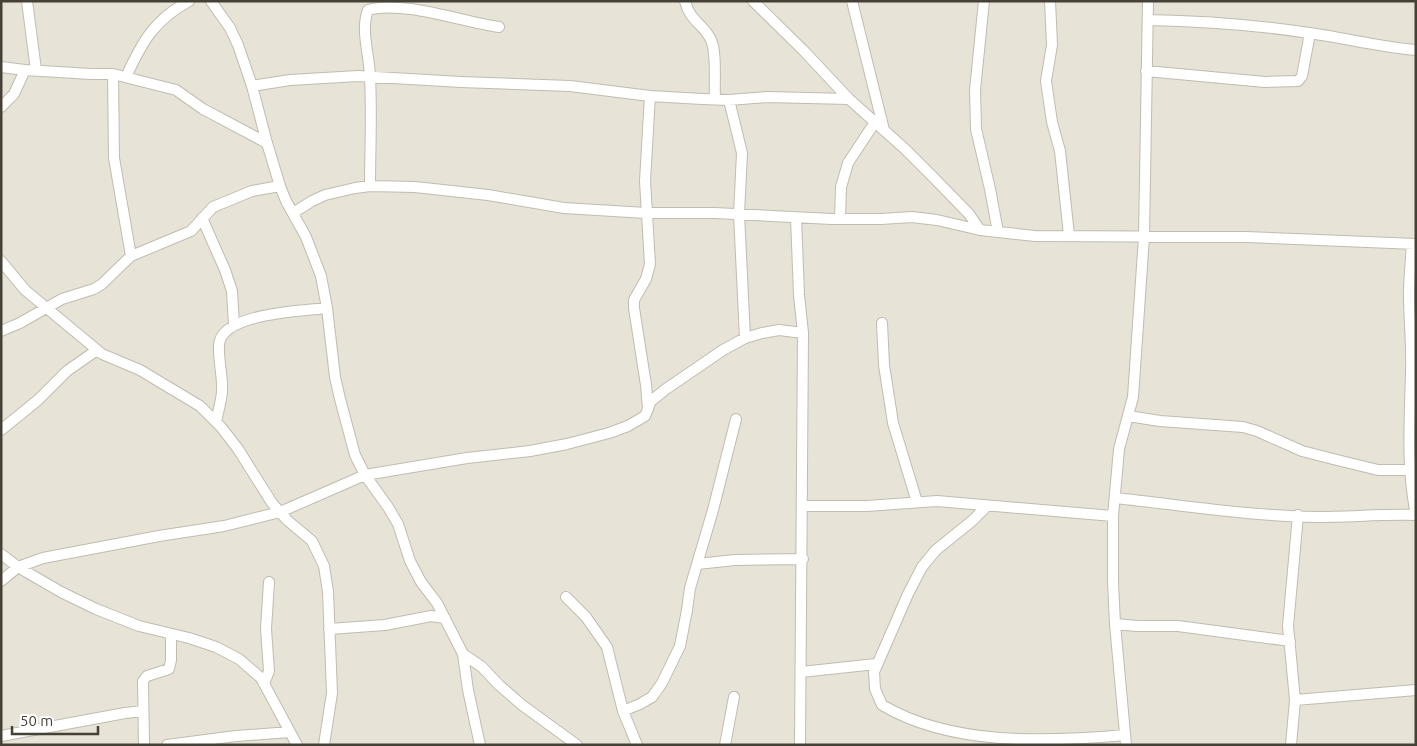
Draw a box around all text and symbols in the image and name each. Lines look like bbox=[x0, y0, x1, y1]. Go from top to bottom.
scale bar bbox=[12, 704, 99, 736]
text: 50 m bbox=[20, 712, 53, 729]

